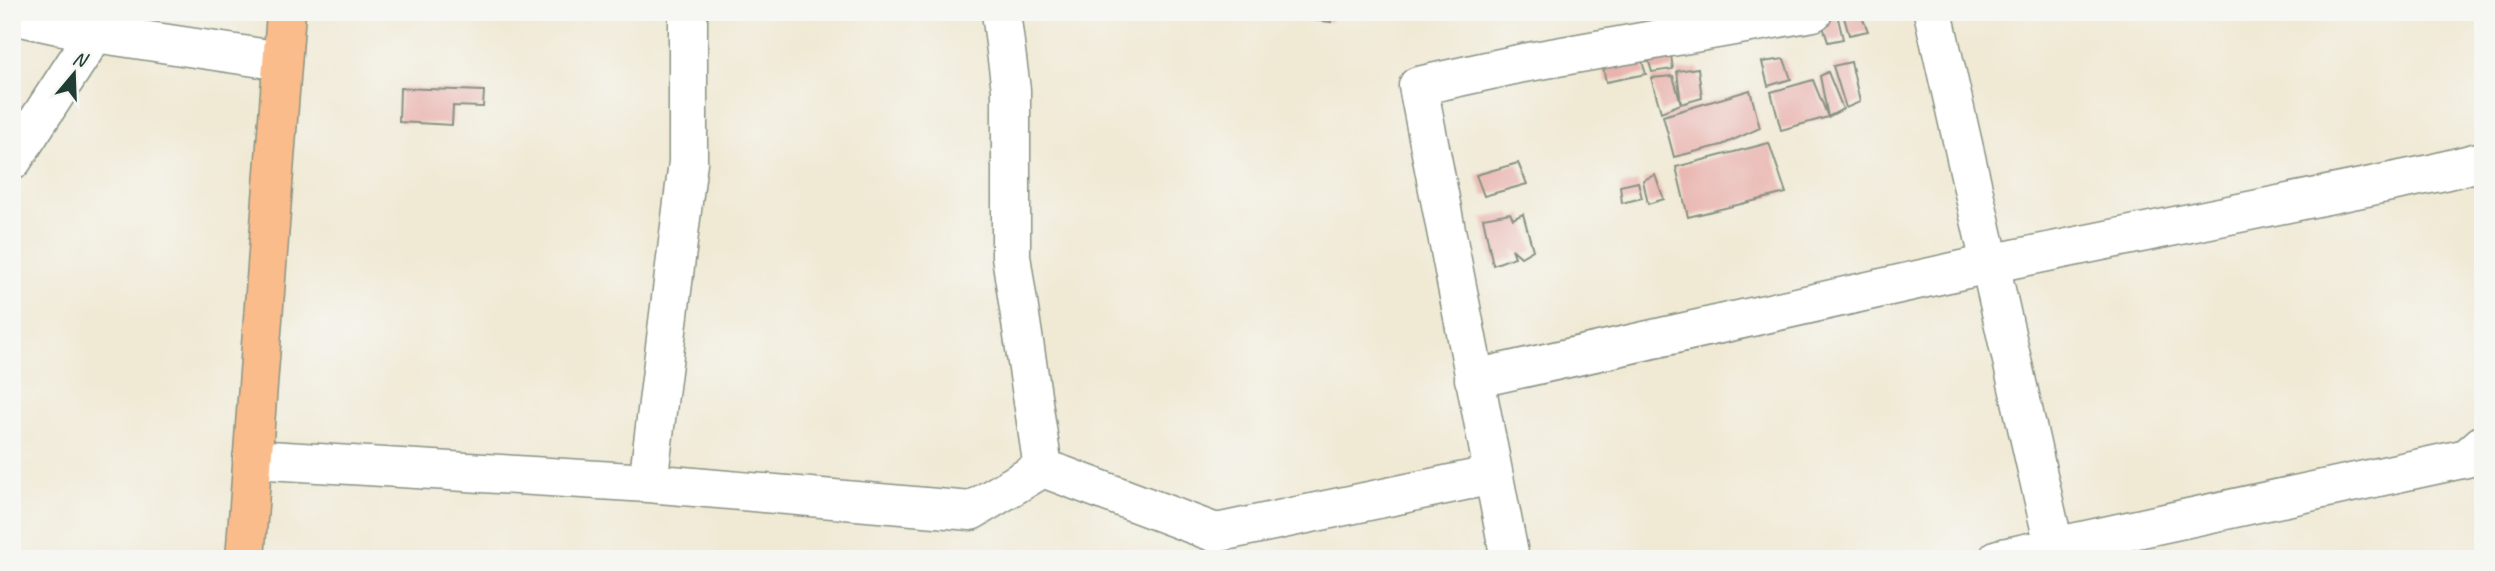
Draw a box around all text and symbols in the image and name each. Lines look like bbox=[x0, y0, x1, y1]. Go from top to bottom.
north arrow bbox=[38, 38, 108, 108]
text: N bbox=[70, 46, 92, 73]

